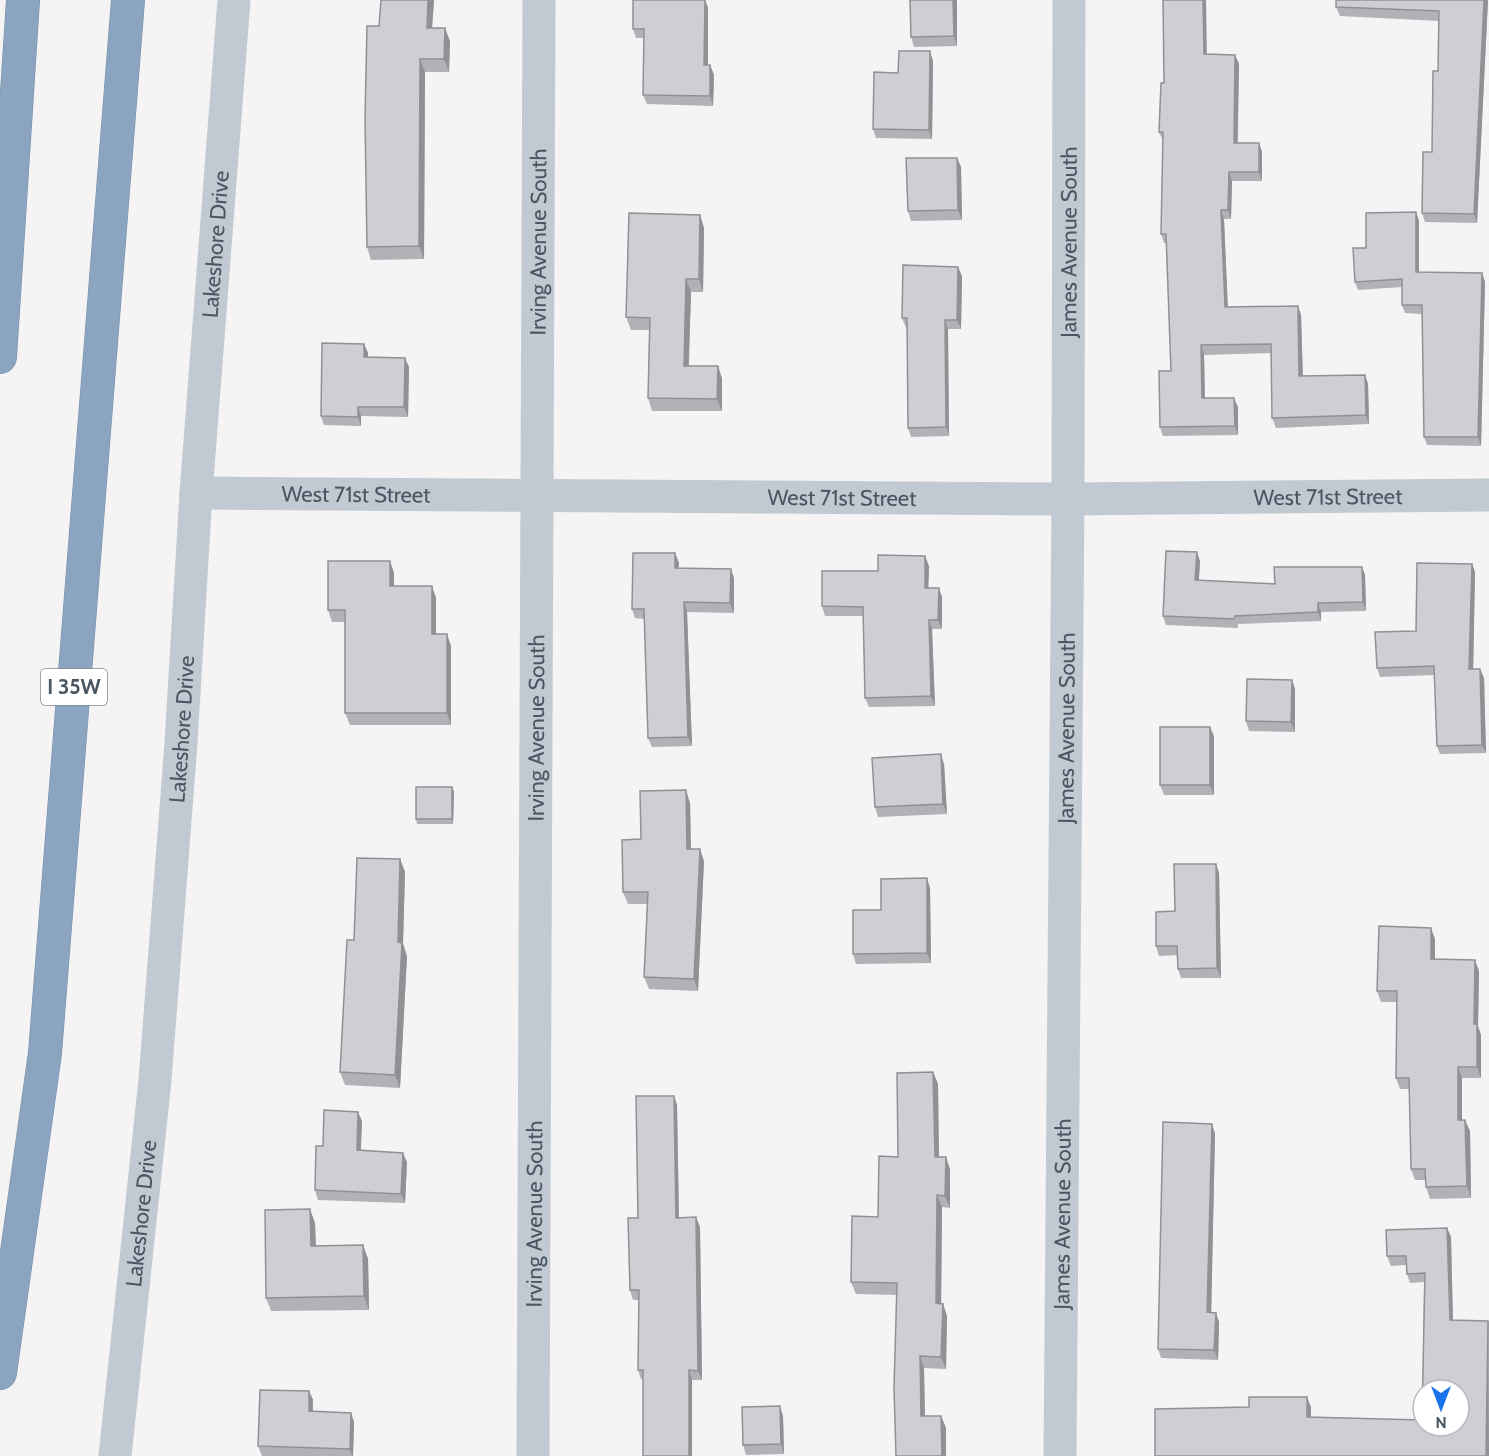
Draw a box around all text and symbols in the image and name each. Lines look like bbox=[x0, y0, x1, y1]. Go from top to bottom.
street label: James Avenue South bbox=[1055, 146, 1083, 339]
street label: Irving Avenue South bbox=[525, 149, 552, 335]
street label: Lakeshore Drive bbox=[197, 170, 235, 319]
street label: West 71st Street bbox=[281, 481, 431, 509]
street label: West 71st Street bbox=[1253, 483, 1403, 511]
street label: West 71st Street bbox=[767, 484, 917, 512]
street label: James Avenue South bbox=[1052, 632, 1081, 825]
street label: Irving Avenue South bbox=[523, 635, 550, 821]
street label: Lakeshore Drive bbox=[163, 655, 200, 804]
road number: I 35W bbox=[41, 669, 107, 705]
street label: James Avenue South bbox=[1048, 1118, 1077, 1311]
street label: Irving Avenue South bbox=[521, 1121, 548, 1307]
street label: Lakeshore Drive bbox=[120, 1139, 163, 1288]
north arrow bbox=[1411, 1378, 1471, 1438]
text: N bbox=[1435, 1413, 1447, 1432]

